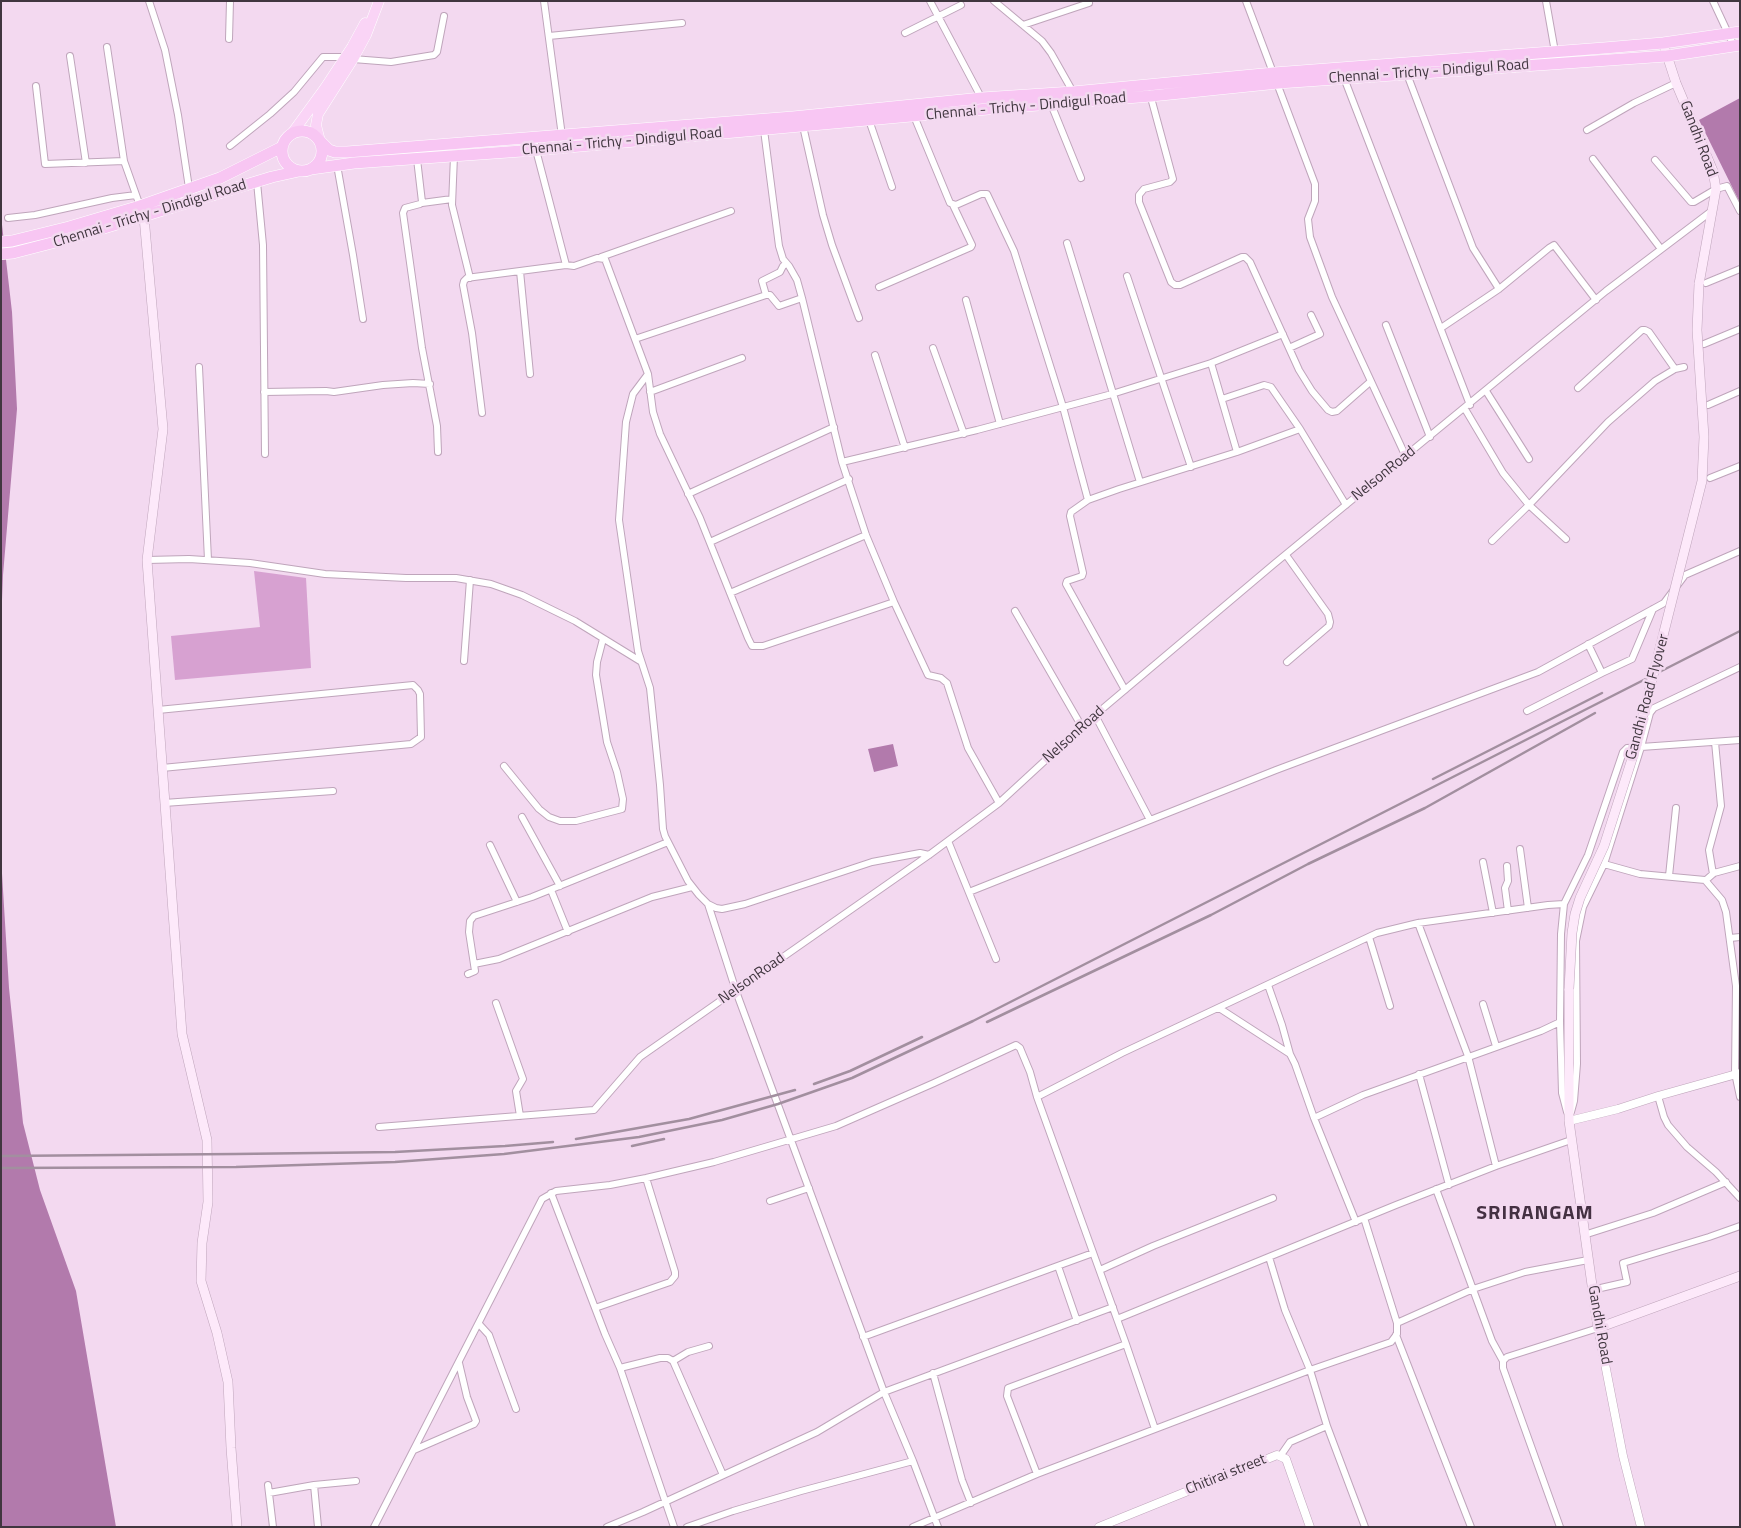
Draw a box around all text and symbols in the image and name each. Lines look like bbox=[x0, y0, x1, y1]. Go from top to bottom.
street label: Chennai - Trichy - Dindigul Road bbox=[1328, 56, 1530, 88]
street label: Chennai - Trichy - Dindigul Road bbox=[925, 89, 1127, 125]
street label: Gandhi Road bbox=[1675, 98, 1721, 180]
street label: Chennai - Trichy - Dindigul Road bbox=[521, 124, 723, 160]
street label: Chennai - Trichy - Dindigul Road bbox=[51, 176, 249, 252]
street label: NelsonRoad bbox=[1349, 443, 1419, 505]
street label: Gandhi Road Flyover bbox=[1623, 632, 1673, 762]
street label: NelsonRoad bbox=[1040, 703, 1108, 767]
street label: NelsonRoad bbox=[715, 950, 789, 1008]
district label: SRIRANGAM bbox=[1475, 1202, 1595, 1226]
street label: Gandhi Road bbox=[1583, 1284, 1615, 1366]
street label: Chitirai street bbox=[1183, 1451, 1269, 1499]

